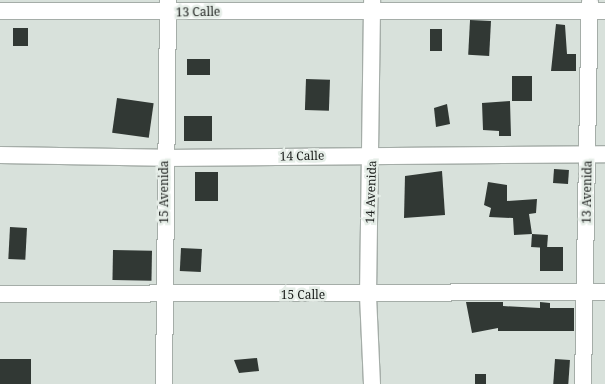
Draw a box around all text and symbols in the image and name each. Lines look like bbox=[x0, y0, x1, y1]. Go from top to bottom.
street label: 13 Calle bbox=[176, 4, 220, 20]
street label: 14 Calle bbox=[280, 148, 324, 164]
street label: 15 Avenida bbox=[157, 160, 171, 224]
street label: 14 Avenida bbox=[363, 160, 379, 224]
street label: 13 Avenida bbox=[579, 160, 595, 224]
street label: 15 Calle bbox=[281, 288, 325, 302]

